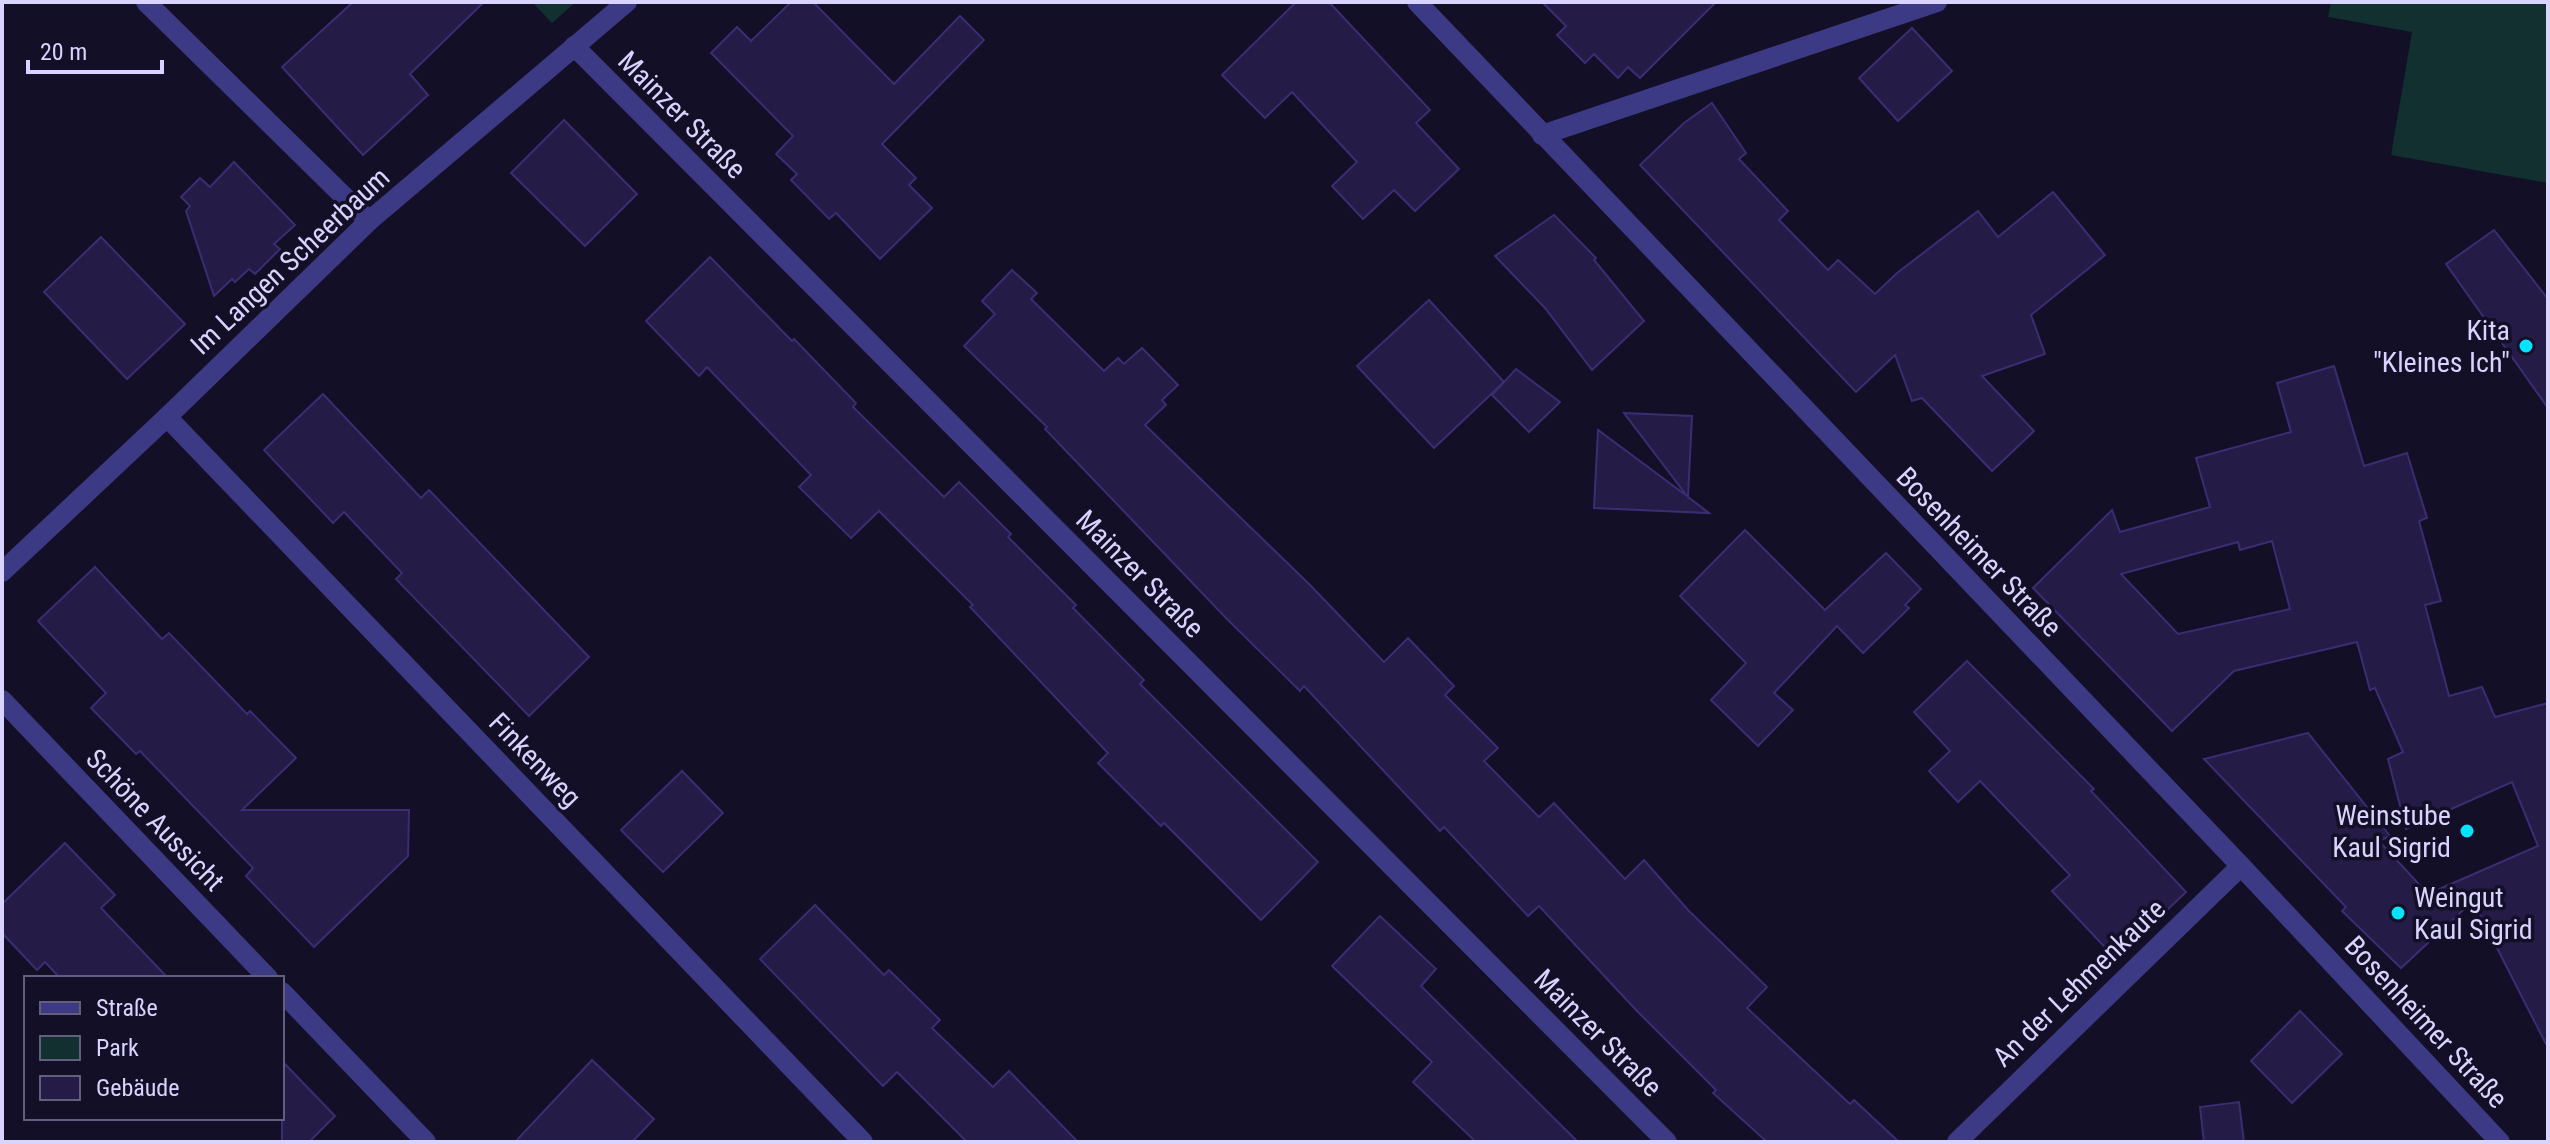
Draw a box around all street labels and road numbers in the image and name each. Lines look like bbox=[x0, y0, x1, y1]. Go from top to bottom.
street label: Mainzer Straße bbox=[611, 44, 753, 186]
street label: Im Langen Scheerbaum bbox=[184, 161, 396, 361]
street label: Bosenheimer Straße bbox=[1890, 460, 2068, 644]
street label: Mainzer Straße bbox=[1069, 503, 1211, 645]
street label: Finkenweg bbox=[482, 706, 588, 814]
street label: Schöne Aussicht bbox=[79, 742, 231, 898]
street label: An der Lehmenkaute bbox=[1986, 892, 2172, 1074]
street label: Bosenheimer Straße bbox=[2338, 929, 2514, 1115]
street label: Mainzer Straße bbox=[1527, 962, 1669, 1104]

